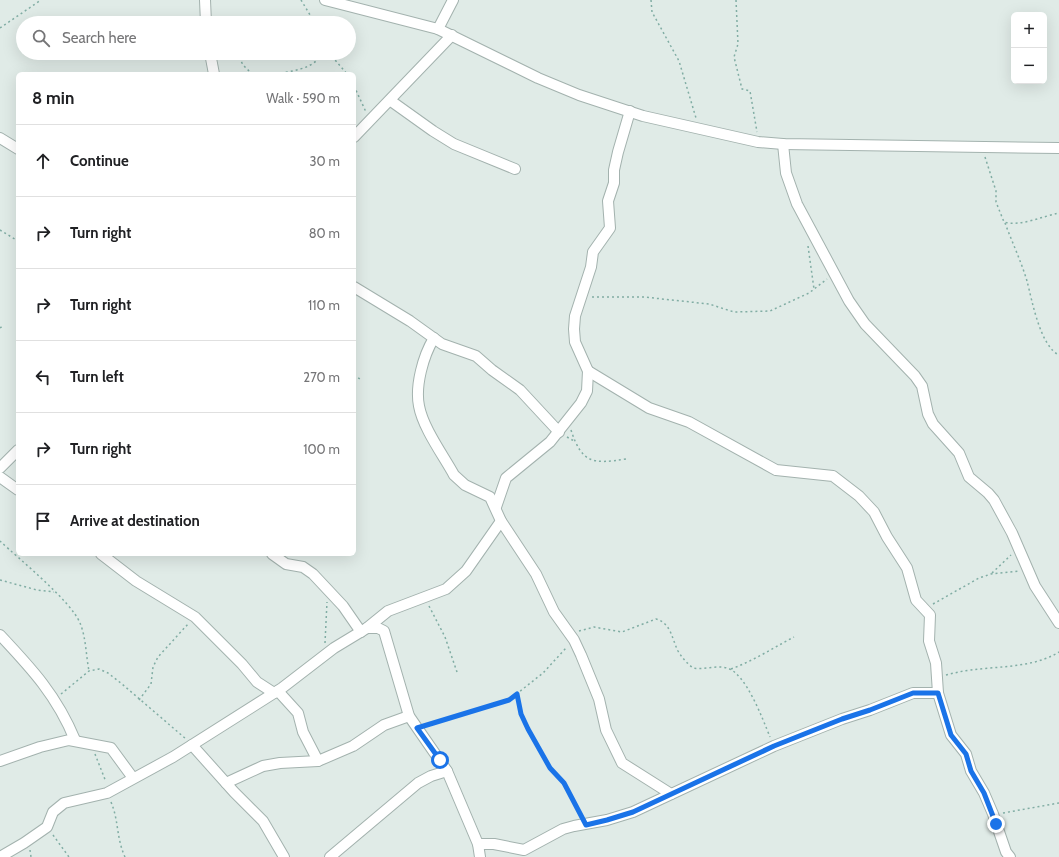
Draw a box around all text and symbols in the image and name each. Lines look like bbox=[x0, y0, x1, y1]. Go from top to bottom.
map controls bbox=[1011, 12, 1047, 84]
button: + bbox=[1011, 12, 1047, 48]
search box bbox=[16, 16, 356, 60]
icon: search bbox=[30, 27, 52, 49]
text: Search here bbox=[62, 29, 137, 47]
button: − bbox=[1011, 48, 1047, 84]
text: 8 min bbox=[32, 88, 74, 108]
text: Walk · 590 m bbox=[266, 90, 340, 106]
icon: ahead bbox=[32, 150, 54, 172]
text: Continue bbox=[70, 152, 129, 170]
text: 30 m bbox=[310, 153, 340, 169]
icon: right bbox=[32, 222, 54, 244]
text: Turn right bbox=[70, 224, 131, 242]
text: 80 m bbox=[309, 225, 340, 241]
icon: right bbox=[32, 294, 54, 316]
text: Turn right bbox=[70, 296, 131, 314]
text: 110 m bbox=[308, 297, 340, 313]
icon: left bbox=[32, 366, 54, 388]
text: Turn left bbox=[70, 368, 124, 386]
text: 270 m bbox=[303, 369, 340, 385]
icon: right bbox=[32, 438, 54, 460]
text: Turn right bbox=[70, 440, 131, 458]
text: 100 m bbox=[303, 441, 340, 457]
icon: arrive bbox=[32, 510, 54, 532]
text: Arrive at destination bbox=[70, 512, 200, 530]
route start bbox=[431, 751, 449, 769]
route end bbox=[987, 815, 1005, 833]

